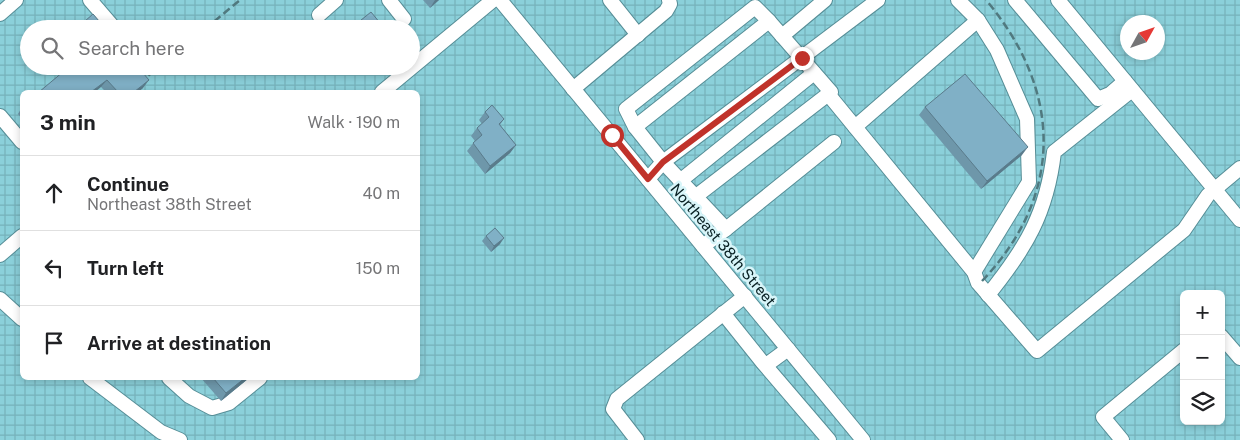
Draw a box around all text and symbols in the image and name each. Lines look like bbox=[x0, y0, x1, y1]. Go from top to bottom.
north arrow bbox=[1120, 15, 1165, 60]
search box bbox=[20, 20, 420, 75]
icon: search bbox=[38, 34, 66, 62]
text: Search here bbox=[78, 37, 185, 59]
route end bbox=[791, 47, 814, 70]
text: 3 min bbox=[40, 110, 96, 135]
text: Walk · 190 m bbox=[308, 113, 400, 132]
route start bbox=[601, 124, 624, 147]
text: Continue bbox=[87, 173, 169, 195]
icon: ahead bbox=[40, 179, 68, 207]
street label: Northeast 38th Street bbox=[667, 180, 780, 309]
text: 40 m bbox=[362, 184, 400, 203]
text: Northeast 38th Street bbox=[87, 195, 252, 214]
icon: left bbox=[40, 254, 68, 282]
text: Turn left bbox=[87, 257, 164, 279]
text: 150 m bbox=[356, 259, 400, 278]
map controls bbox=[1180, 290, 1225, 425]
button: + bbox=[1180, 290, 1225, 335]
icon: arrive bbox=[40, 329, 68, 357]
text: Arrive at destination bbox=[87, 332, 271, 354]
button: − bbox=[1180, 335, 1225, 380]
button: layers bbox=[1180, 380, 1225, 425]

